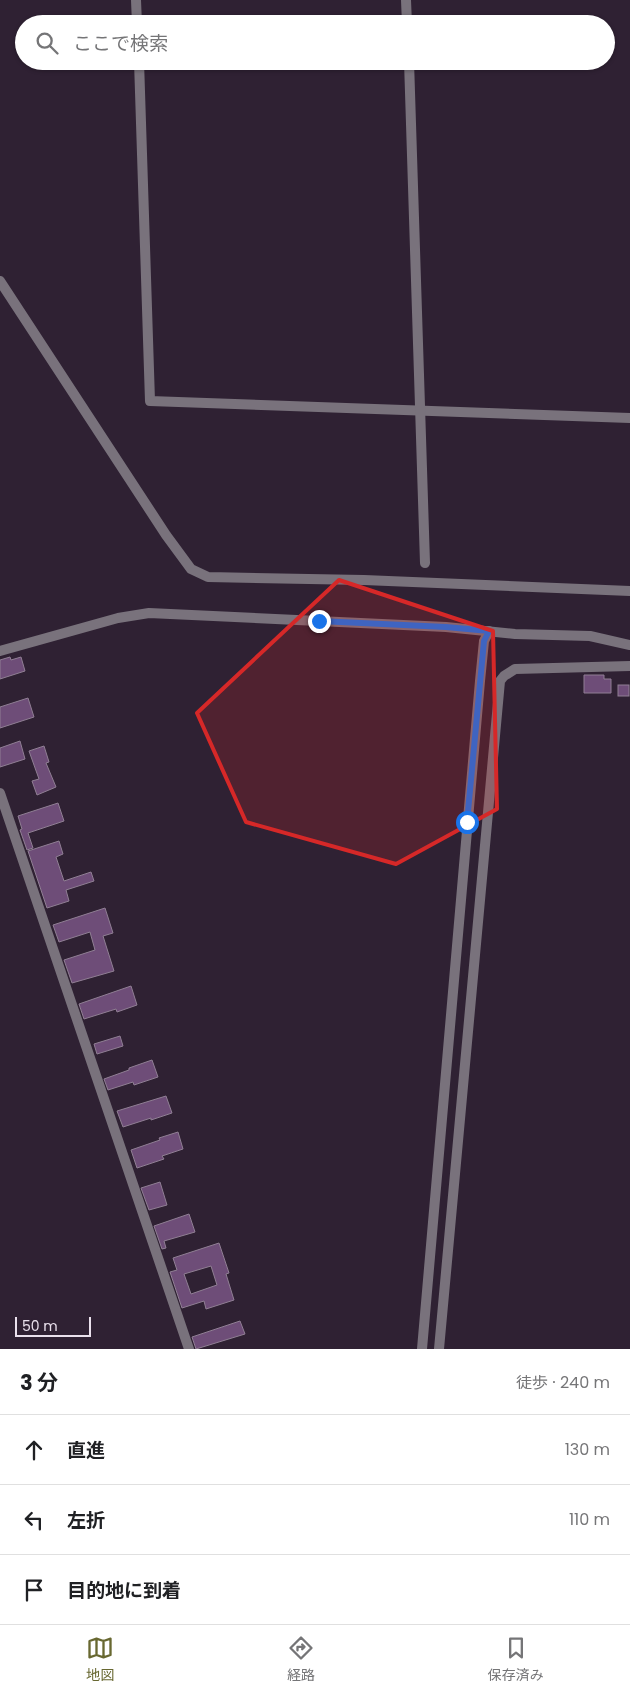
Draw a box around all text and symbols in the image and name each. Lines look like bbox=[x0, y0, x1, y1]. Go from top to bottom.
search box bbox=[15, 15, 615, 70]
icon: search bbox=[33, 29, 61, 57]
text: ここで検索 bbox=[73, 30, 168, 57]
route end bbox=[308, 610, 331, 633]
route start bbox=[456, 811, 479, 834]
scale bar bbox=[15, 1314, 91, 1337]
text: 50 m bbox=[22, 1316, 58, 1336]
text: 3 分 bbox=[20, 1368, 58, 1397]
text: 徒歩 · 240 m bbox=[516, 1371, 610, 1394]
icon: ahead bbox=[20, 1436, 48, 1464]
text: 直進 bbox=[67, 1437, 105, 1464]
text: 130 m bbox=[565, 1438, 610, 1461]
icon: left bbox=[20, 1506, 48, 1534]
text: 左折 bbox=[67, 1507, 105, 1534]
text: 110 m bbox=[569, 1508, 610, 1531]
icon: arrive bbox=[20, 1576, 48, 1604]
text: 目的地に到着 bbox=[67, 1577, 181, 1604]
tab: 地図 bbox=[86, 1634, 114, 1686]
tab: 経路 bbox=[287, 1634, 315, 1686]
tab: 保存済み bbox=[488, 1634, 544, 1686]

